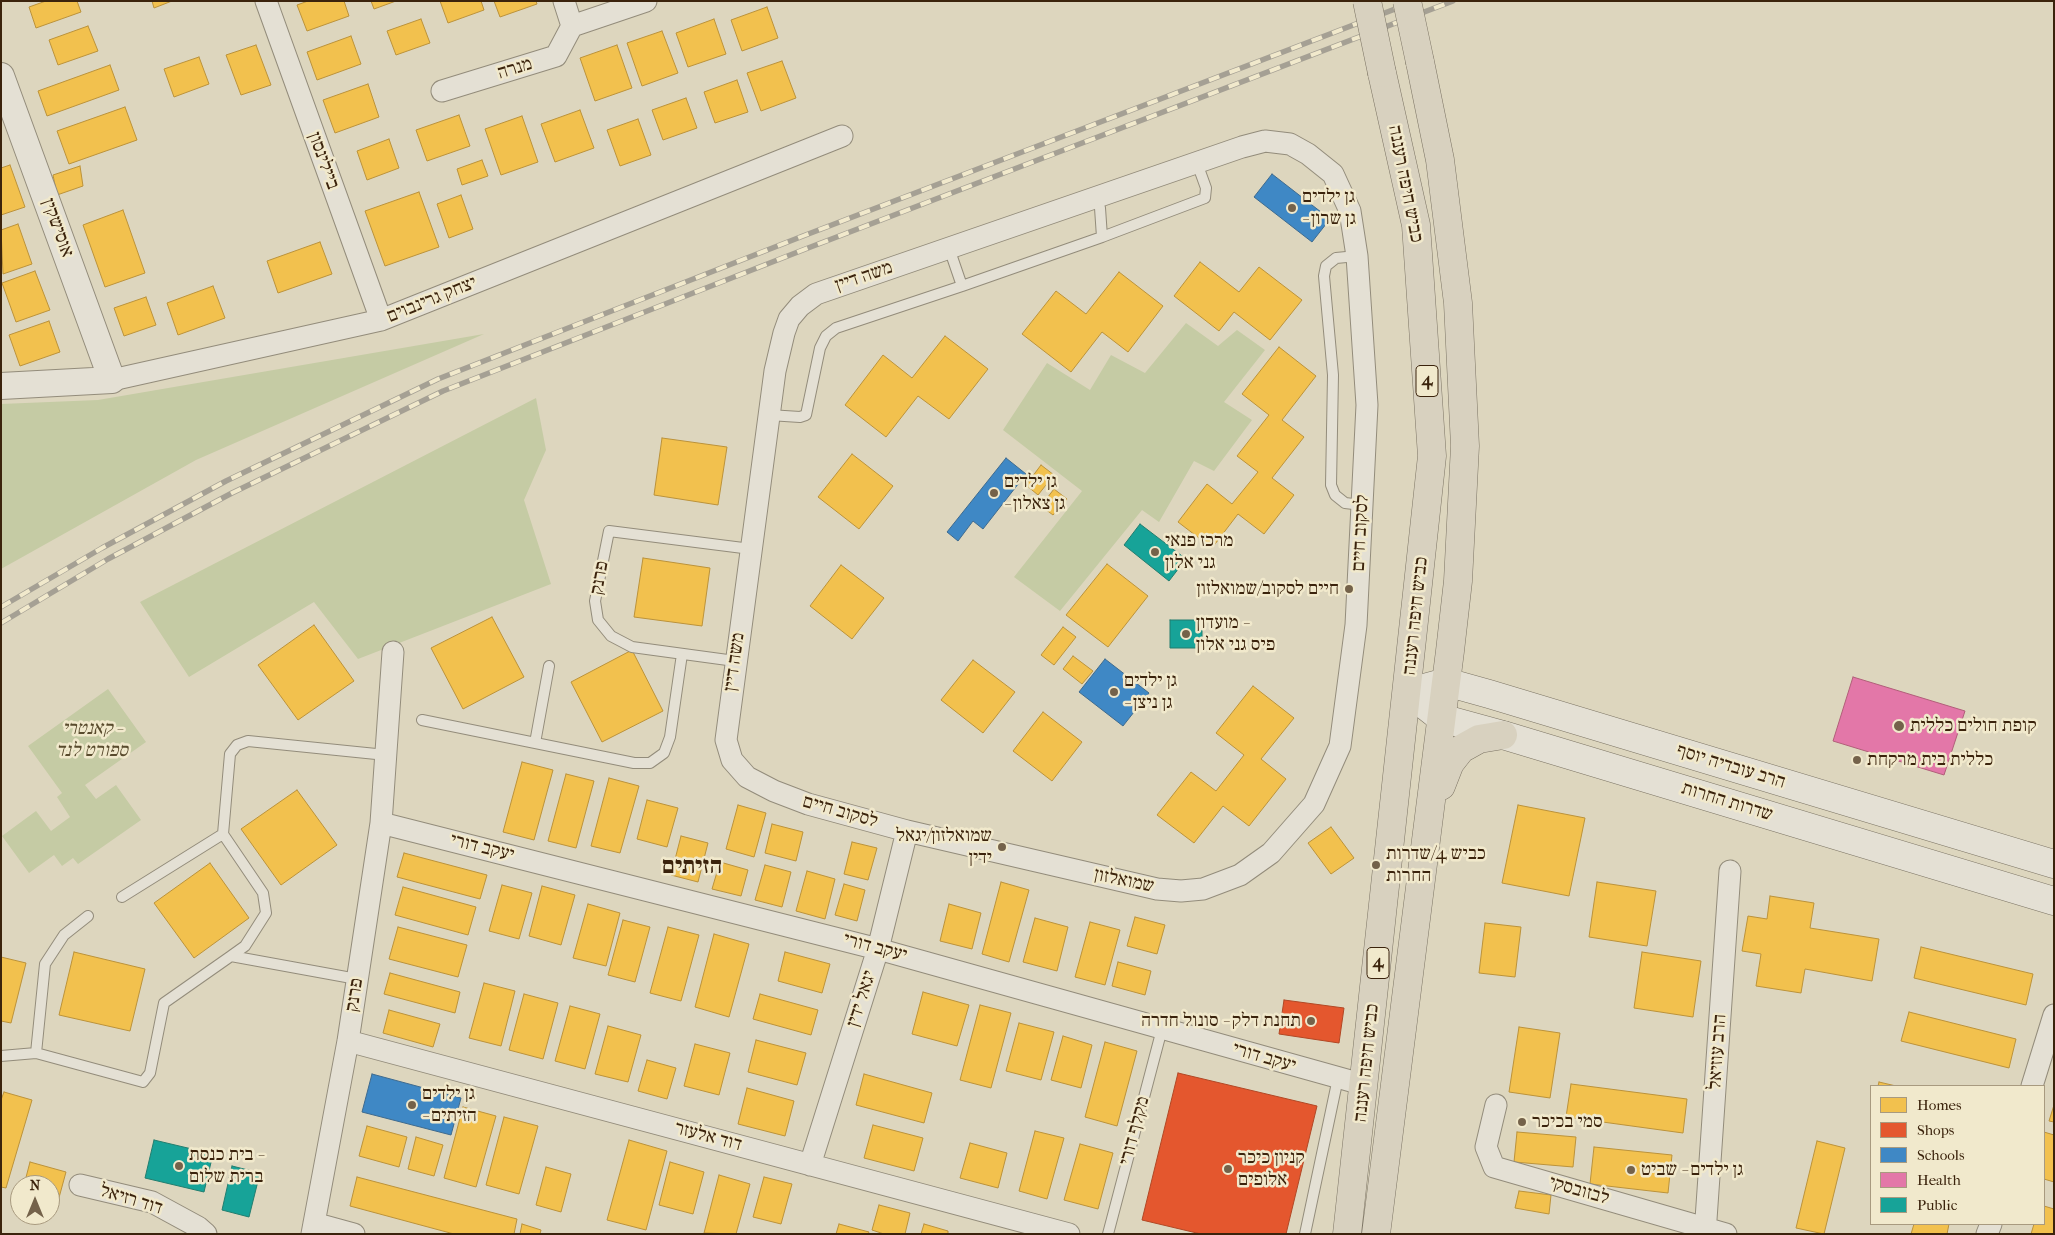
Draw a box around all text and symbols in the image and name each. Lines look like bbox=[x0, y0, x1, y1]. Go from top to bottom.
street label: מנרה bbox=[495, 53, 535, 85]
street label: כביש חיפה רעננה bbox=[1382, 123, 1428, 245]
street label: ביילינסון bbox=[302, 129, 344, 193]
place label: גן ילדים - גן שרון bbox=[1302, 186, 1356, 230]
street label: אוסישקין bbox=[36, 196, 78, 260]
marker: גן ילדים - גן שרון bbox=[1286, 202, 1298, 214]
street label: משה דיין bbox=[832, 257, 896, 297]
street label: יצחק גרינבוים bbox=[384, 272, 480, 328]
road number: 4 bbox=[1416, 366, 1438, 396]
place label: גן ילדים - גן צאלון bbox=[1004, 471, 1066, 515]
marker: גן ילדים - גן צאלון bbox=[988, 487, 1000, 499]
street label: לסקוב חיים bbox=[1348, 494, 1374, 572]
place label: מרכז פנאי גני אלון bbox=[1165, 530, 1233, 574]
marker: מרכז פנאי גני אלון bbox=[1149, 546, 1161, 558]
street label: כביש חיפה רעננה bbox=[1398, 556, 1434, 676]
street label: פרנק bbox=[586, 559, 614, 597]
place label: חיים לסקוב/שמואלזון bbox=[1196, 578, 1339, 600]
marker: חיים לסקוב/שמואלזון bbox=[1343, 583, 1355, 595]
place label: מועדון - פיס גני אלון bbox=[1196, 612, 1275, 656]
marker: מועדון - פיס גני אלון bbox=[1180, 628, 1192, 640]
street label: משה דיין bbox=[720, 631, 750, 693]
place label: גן ילדים - גן ניצן bbox=[1124, 670, 1177, 714]
marker: גן ילדים - גן ניצן bbox=[1108, 686, 1120, 698]
place label: קופת חולים כללית bbox=[1910, 715, 2037, 737]
park label: קאנטרי - ספורט לנד bbox=[56, 718, 128, 762]
marker: קופת חולים כללית bbox=[1892, 719, 1906, 733]
street label: הרב עובדיה יוסף bbox=[1674, 740, 1788, 794]
place label: כללית בית מרקחת bbox=[1867, 749, 1993, 771]
marker: כללית בית מרקחת bbox=[1851, 754, 1863, 766]
street label: שדרות החרות bbox=[1679, 777, 1775, 827]
street label: לסקוב חיים bbox=[800, 790, 880, 834]
place label: שמואלזון/יגאל ידין bbox=[896, 825, 992, 869]
street label: יעקב דורי bbox=[448, 829, 516, 867]
marker: שמואלזון/יגאל ידין bbox=[996, 841, 1008, 853]
place label: כביש 4/שדרות החרות bbox=[1386, 843, 1486, 887]
district label: הזיתים bbox=[662, 853, 722, 881]
marker: כביש 4/שדרות החרות bbox=[1370, 859, 1382, 871]
street label: שמואלזון bbox=[1092, 864, 1156, 898]
street label: יעקב דורי bbox=[841, 929, 909, 967]
road number: 4 bbox=[1367, 948, 1389, 978]
street label: יגאל ידין bbox=[842, 968, 882, 1030]
street label: פרנק bbox=[341, 976, 369, 1014]
street label: כביש חיפה רעננה bbox=[1349, 1003, 1385, 1123]
place label: תחנת דלק - סונול חדרה bbox=[1141, 1010, 1301, 1032]
street label: הרב עוזיאל bbox=[1704, 1013, 1732, 1091]
marker: תחנת דלק - סונול חדרה bbox=[1305, 1015, 1317, 1027]
street label: יעקב דורי bbox=[1230, 1038, 1298, 1078]
place label: גן ילדים - הזיתים bbox=[422, 1083, 477, 1127]
legend bbox=[1870, 1085, 2045, 1225]
street label: מקלף דורי bbox=[1115, 1094, 1155, 1168]
text: Homes bbox=[1917, 1096, 1962, 1114]
marker: גן ילדים - הזיתים bbox=[406, 1099, 418, 1111]
place label: סמי בכיכר bbox=[1532, 1111, 1603, 1133]
marker: סמי בכיכר bbox=[1516, 1116, 1528, 1128]
street label: דוד אלעזר bbox=[672, 1117, 744, 1157]
text: Shops bbox=[1917, 1121, 1954, 1139]
place label: בית כנסת - ברית שלום bbox=[189, 1144, 263, 1188]
text: Schools bbox=[1917, 1146, 1964, 1164]
place label: קניון כיכר אלופים bbox=[1238, 1147, 1305, 1191]
place label: גן ילדים - שביט bbox=[1641, 1159, 1743, 1181]
marker: בית כנסת - ברית שלום bbox=[173, 1160, 185, 1172]
marker: קניון כיכר אלופים bbox=[1222, 1163, 1234, 1175]
marker: גן ילדים - שביט bbox=[1625, 1164, 1637, 1176]
text: Health bbox=[1917, 1171, 1961, 1189]
street label: לבזובסקי bbox=[1546, 1172, 1612, 1210]
north arrow bbox=[10, 1175, 60, 1225]
text: N bbox=[30, 1177, 40, 1194]
street label: דוד רזיאל bbox=[97, 1180, 165, 1220]
text: Public bbox=[1917, 1196, 1957, 1214]

